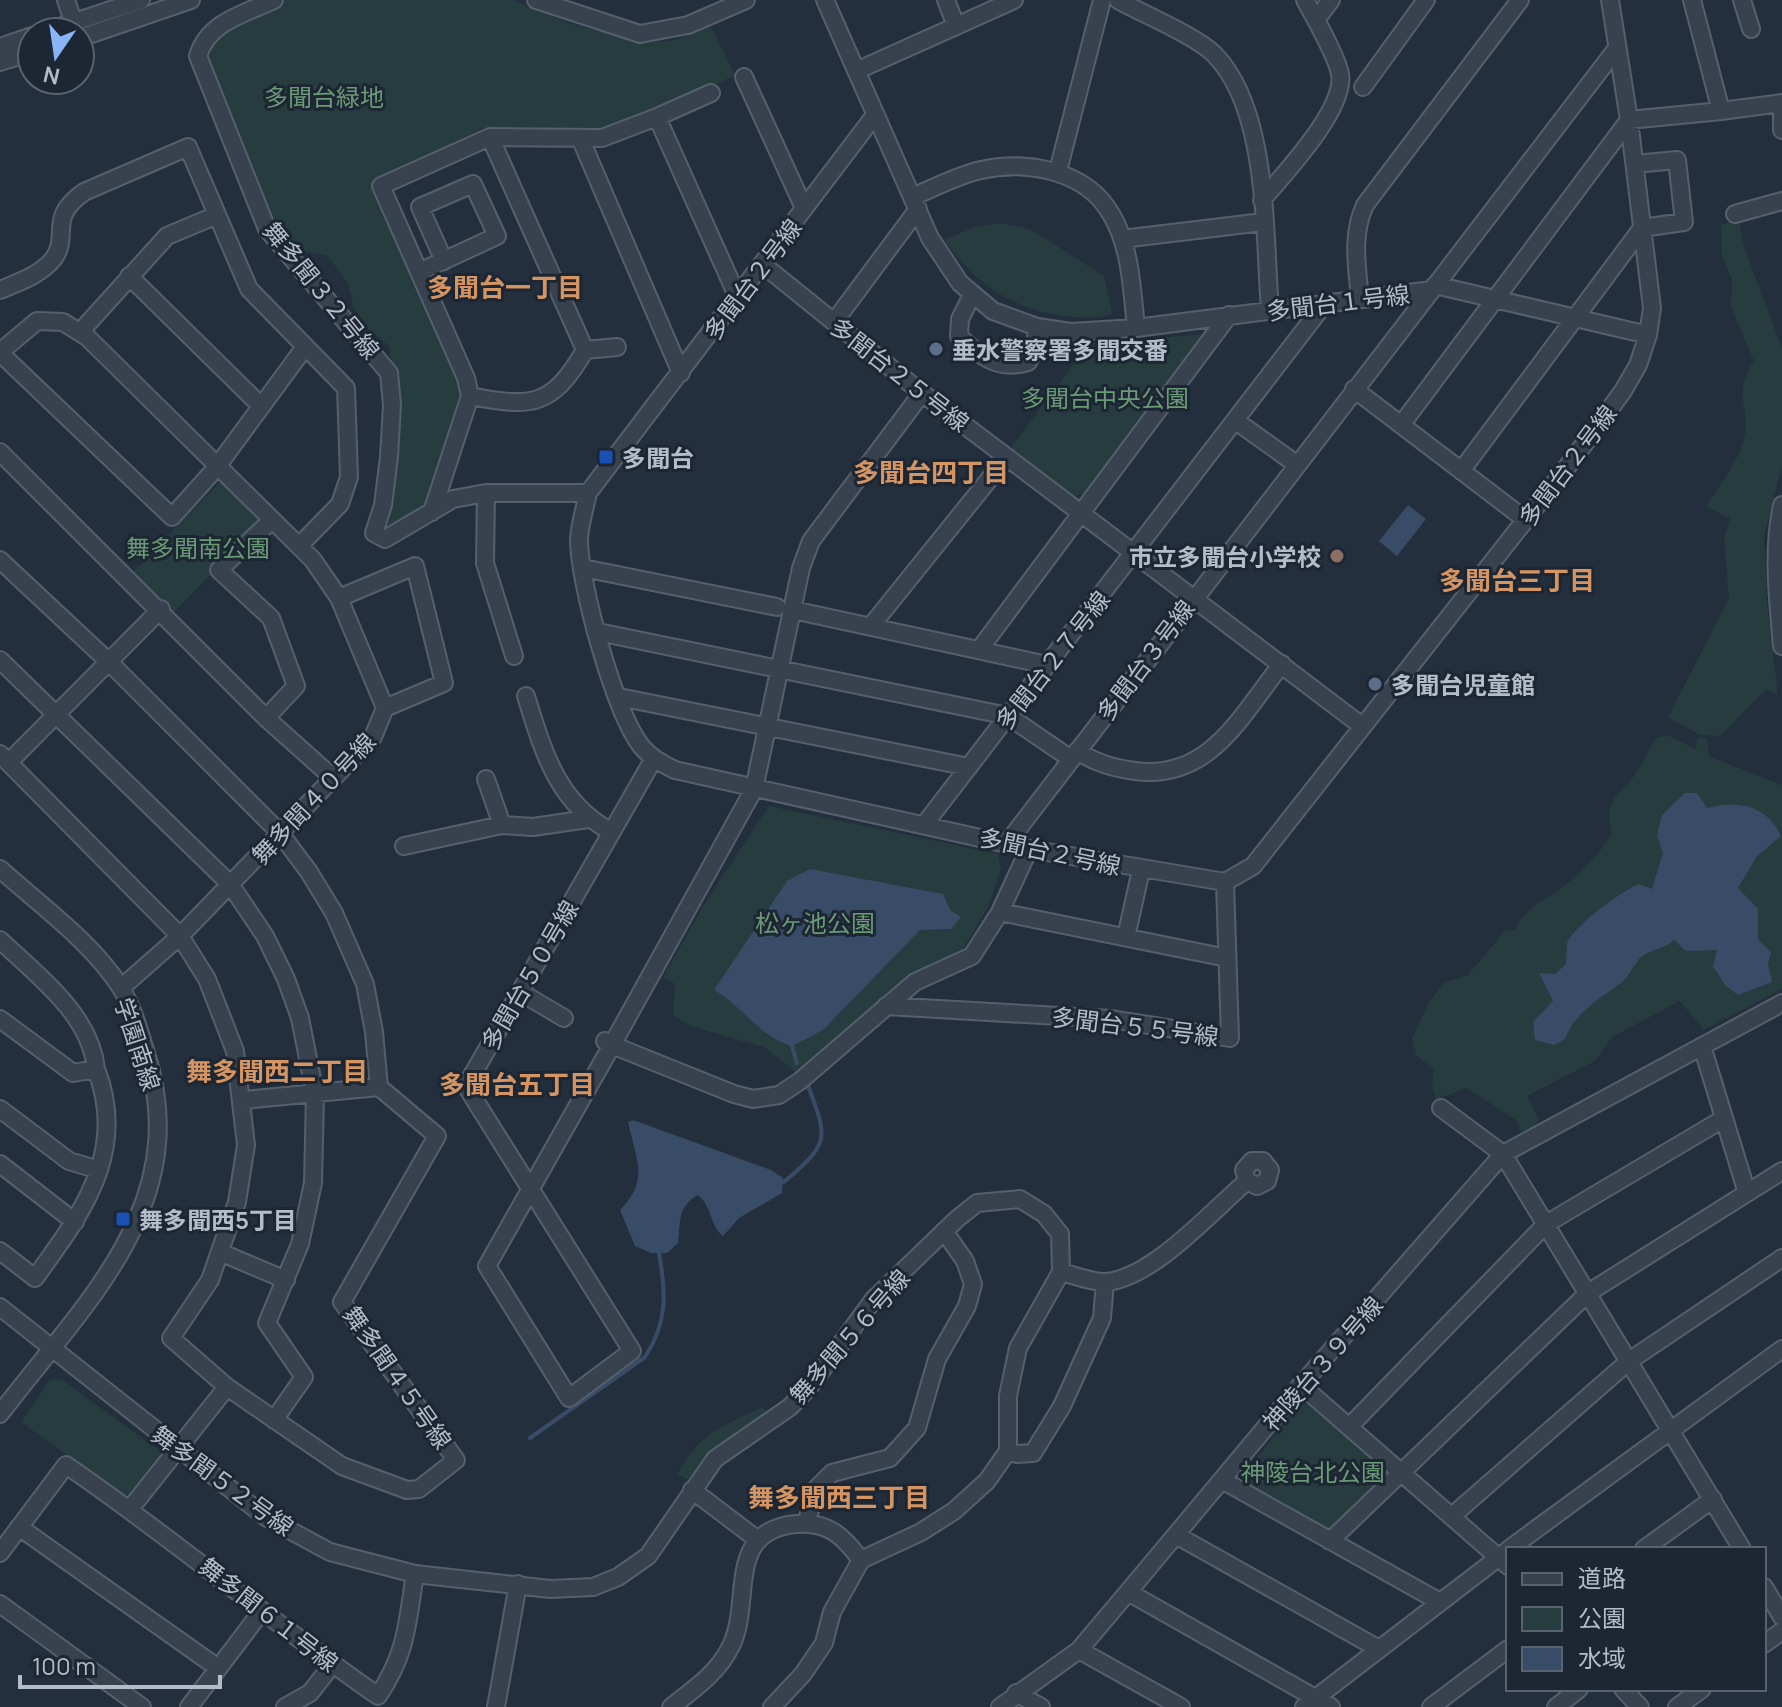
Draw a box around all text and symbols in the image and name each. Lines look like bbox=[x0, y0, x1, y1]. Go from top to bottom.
north arrow bbox=[16, 16, 96, 96]
text: N bbox=[40, 59, 63, 92]
park label: 多聞台緑地 bbox=[264, 80, 384, 113]
street label: 多聞台２号線 bbox=[695, 212, 809, 346]
street label: 舞多聞３２号線 bbox=[256, 214, 388, 366]
district label: 多聞台一丁目 bbox=[427, 269, 583, 305]
street label: 多聞台１号線 bbox=[1265, 277, 1411, 327]
street label: 多聞台２５号線 bbox=[824, 309, 976, 439]
place label: 垂水警察署多聞交番 bbox=[952, 333, 1168, 366]
marker: 垂水警察署多聞交番 bbox=[927, 340, 945, 358]
park label: 多聞台中央公園 bbox=[1021, 381, 1189, 414]
street label: 多聞台２号線 bbox=[1510, 398, 1624, 532]
place label: 多聞台 bbox=[622, 441, 694, 474]
marker: 多聞台 bbox=[597, 448, 615, 466]
district label: 多聞台四丁目 bbox=[853, 454, 1009, 490]
park label: 舞多聞南公園 bbox=[126, 531, 270, 564]
place label: 市立多聞台小学校 bbox=[1129, 540, 1321, 573]
marker: 市立多聞台小学校 bbox=[1328, 547, 1346, 565]
district label: 多聞台三丁目 bbox=[1439, 562, 1595, 598]
street label: 多聞台２７号線 bbox=[987, 584, 1117, 736]
street label: 多聞台３号線 bbox=[1088, 593, 1202, 727]
place label: 多聞台児童館 bbox=[1391, 668, 1535, 701]
marker: 多聞台児童館 bbox=[1366, 675, 1384, 693]
street label: 舞多聞４０号線 bbox=[244, 725, 382, 871]
street label: 多聞台２号線 bbox=[976, 820, 1124, 882]
street label: 多聞台５０号線 bbox=[473, 894, 585, 1056]
park label: 松ヶ池公園 bbox=[755, 906, 875, 939]
street label: 学園南線 bbox=[107, 993, 169, 1095]
street label: 多聞台５５号線 bbox=[1050, 999, 1220, 1053]
district label: 舞多聞西二丁目 bbox=[186, 1053, 368, 1089]
district label: 多聞台五丁目 bbox=[439, 1066, 595, 1102]
place label: 舞多聞西5丁目 bbox=[139, 1203, 297, 1236]
marker: 舞多聞西5丁目 bbox=[114, 1210, 132, 1228]
street label: 舞多聞５６号線 bbox=[781, 1262, 917, 1410]
street label: 神陵台３９号線 bbox=[1254, 1289, 1390, 1437]
street label: 舞多聞４５号線 bbox=[336, 1299, 460, 1455]
street label: 舞多聞５２号線 bbox=[145, 1417, 301, 1543]
park label: 神陵台北公園 bbox=[1241, 1455, 1385, 1488]
district label: 舞多聞西三丁目 bbox=[748, 1479, 930, 1515]
legend bbox=[1506, 1547, 1766, 1691]
street label: 舞多聞６１号線 bbox=[193, 1549, 345, 1679]
text: 道路 bbox=[1578, 1561, 1626, 1594]
text: 公園 bbox=[1578, 1601, 1626, 1634]
scale bar bbox=[20, 1639, 220, 1689]
text: 水域 bbox=[1578, 1641, 1626, 1674]
text: 100 m bbox=[32, 1649, 96, 1682]

